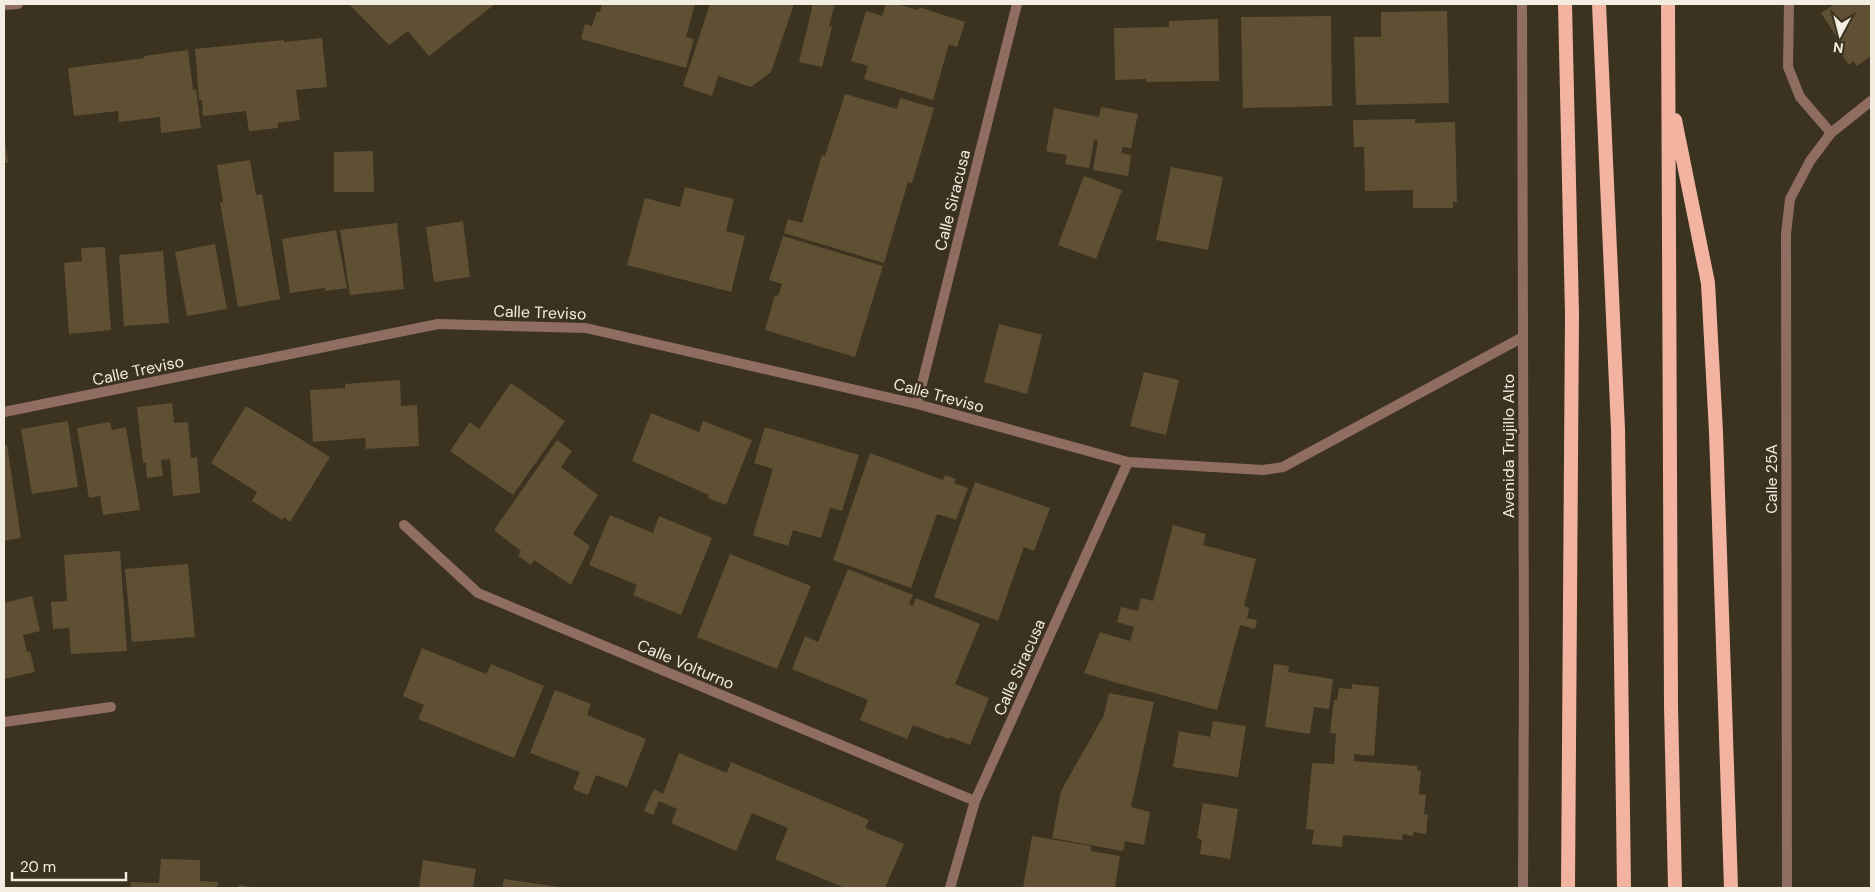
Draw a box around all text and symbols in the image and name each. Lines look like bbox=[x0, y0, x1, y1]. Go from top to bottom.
north arrow bbox=[1815, 10, 1865, 60]
text: N bbox=[1832, 38, 1845, 57]
street label: Calle Siracusa bbox=[930, 147, 975, 253]
street label: Calle Treviso bbox=[493, 300, 587, 325]
street label: Calle Treviso bbox=[90, 351, 186, 390]
street label: Calle Treviso bbox=[891, 373, 986, 418]
street label: Avenida Trujillo Alto bbox=[1498, 374, 1519, 518]
street label: Calle 25A bbox=[1761, 444, 1782, 514]
street label: Calle Siracusa bbox=[989, 616, 1050, 719]
street label: Calle Volturno bbox=[634, 635, 738, 694]
scale bar bbox=[12, 850, 126, 882]
text: 20 m bbox=[20, 857, 56, 877]

